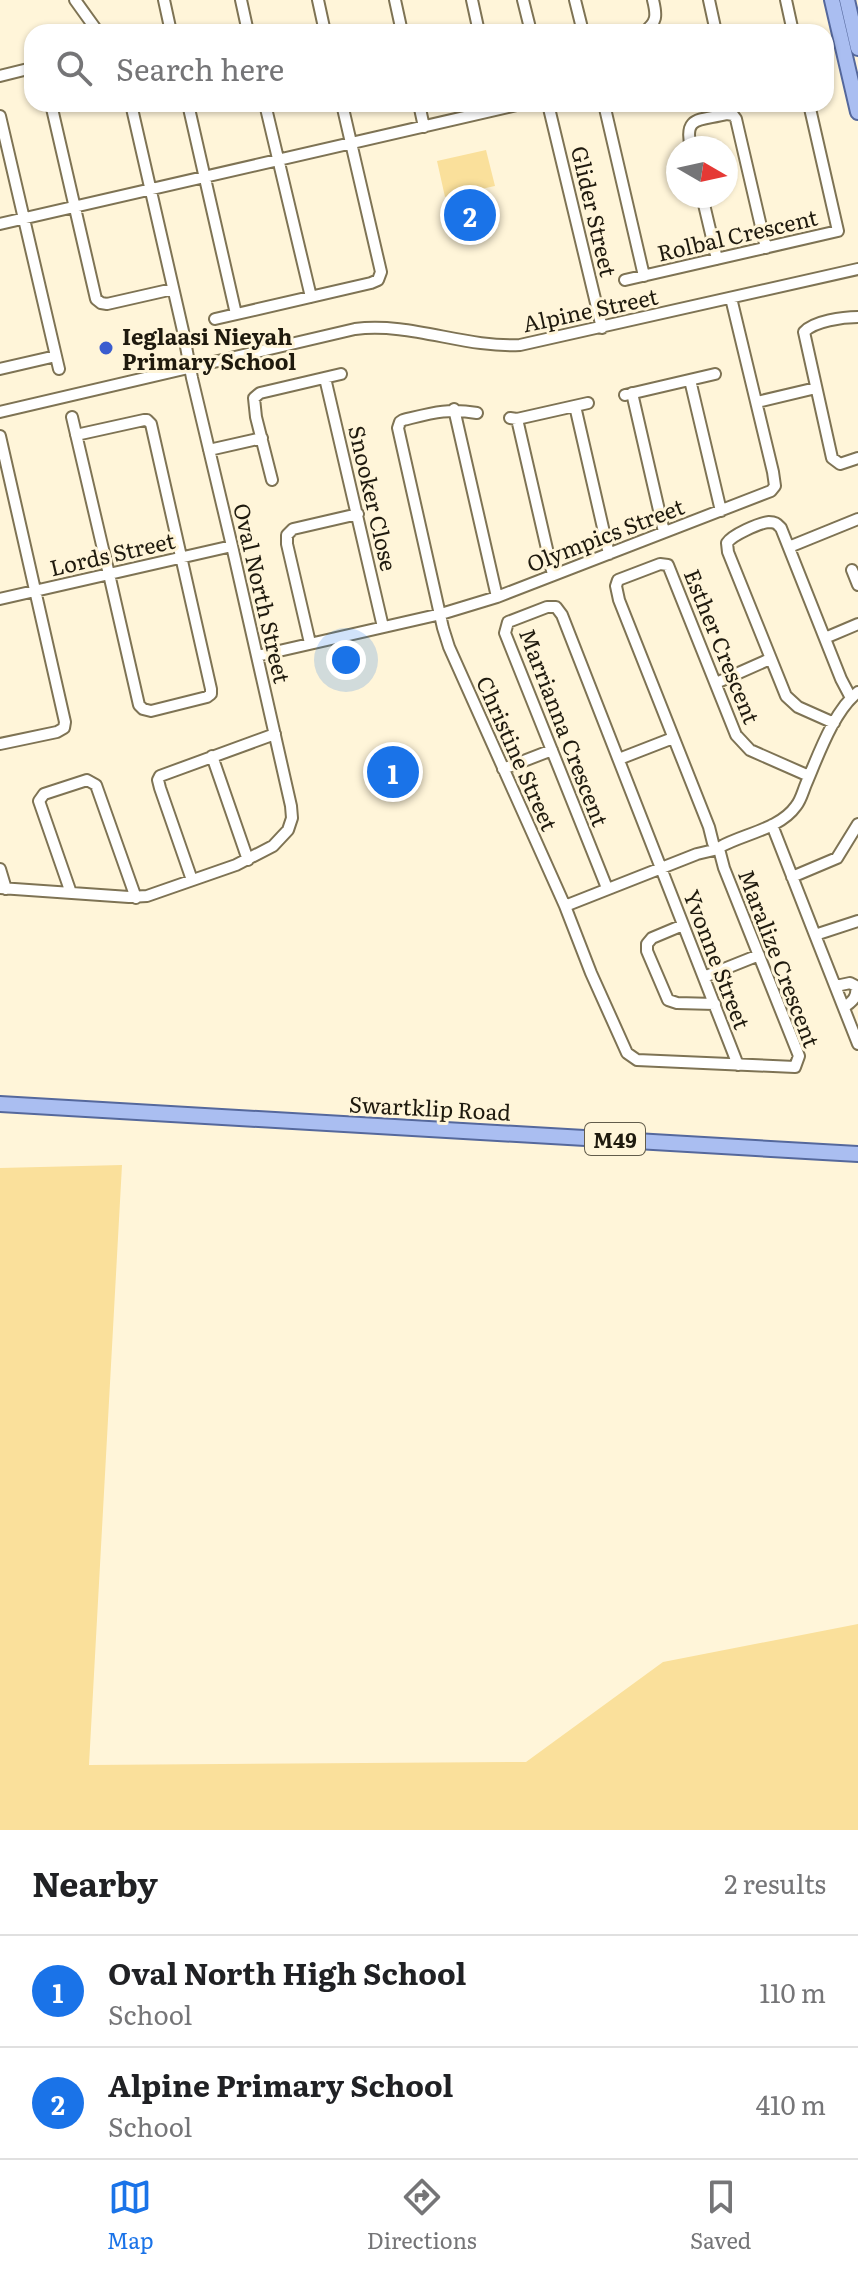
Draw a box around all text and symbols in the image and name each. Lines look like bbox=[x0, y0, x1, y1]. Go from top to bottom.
search box bbox=[24, 24, 834, 112]
icon: search bbox=[52, 46, 96, 90]
text: Search here bbox=[116, 46, 284, 90]
north arrow bbox=[666, 136, 738, 208]
street label: Glider Street bbox=[564, 142, 626, 280]
pin: 2 bbox=[444, 185, 496, 245]
street label: Rolbal Crescent bbox=[654, 199, 821, 268]
street label: Alpine Street bbox=[519, 279, 661, 339]
place label: Ieglaasi Nieyah Primary School bbox=[122, 319, 296, 377]
marker: Ieglaasi Nieyah Primary School bbox=[97, 339, 115, 357]
street label: Snooker Close bbox=[341, 422, 407, 574]
street label: Olympics Street bbox=[522, 489, 689, 579]
street label: Oval North Street bbox=[226, 500, 300, 686]
street label: Lords Street bbox=[46, 523, 178, 583]
street label: Esther Crescent bbox=[677, 564, 769, 729]
street label: Marrianna Crescent bbox=[512, 623, 618, 831]
your location bbox=[326, 640, 366, 680]
street label: Christine Street bbox=[469, 670, 567, 836]
pin: 1 bbox=[367, 742, 419, 802]
street label: Maralize Crescent bbox=[731, 864, 829, 1052]
street label: Yvonne Street bbox=[676, 885, 760, 1034]
street label: Swartklip Road bbox=[348, 1086, 512, 1128]
road number: M49 bbox=[585, 1123, 645, 1155]
text: Nearby bbox=[32, 1857, 158, 1907]
text: 2 results bbox=[724, 1863, 826, 1902]
text: Oval North High School bbox=[108, 1950, 466, 1994]
text: 1 bbox=[53, 1972, 63, 2011]
text: 110 m bbox=[759, 1972, 826, 2011]
text: School bbox=[108, 1994, 192, 2033]
text: Alpine Primary School bbox=[108, 2062, 453, 2106]
text: 2 bbox=[51, 2084, 65, 2123]
text: 410 m bbox=[756, 2084, 826, 2123]
text: School bbox=[108, 2106, 192, 2145]
tab: Map bbox=[107, 2175, 154, 2256]
tab: Directions bbox=[367, 2175, 477, 2256]
tab: Saved bbox=[690, 2175, 751, 2256]

